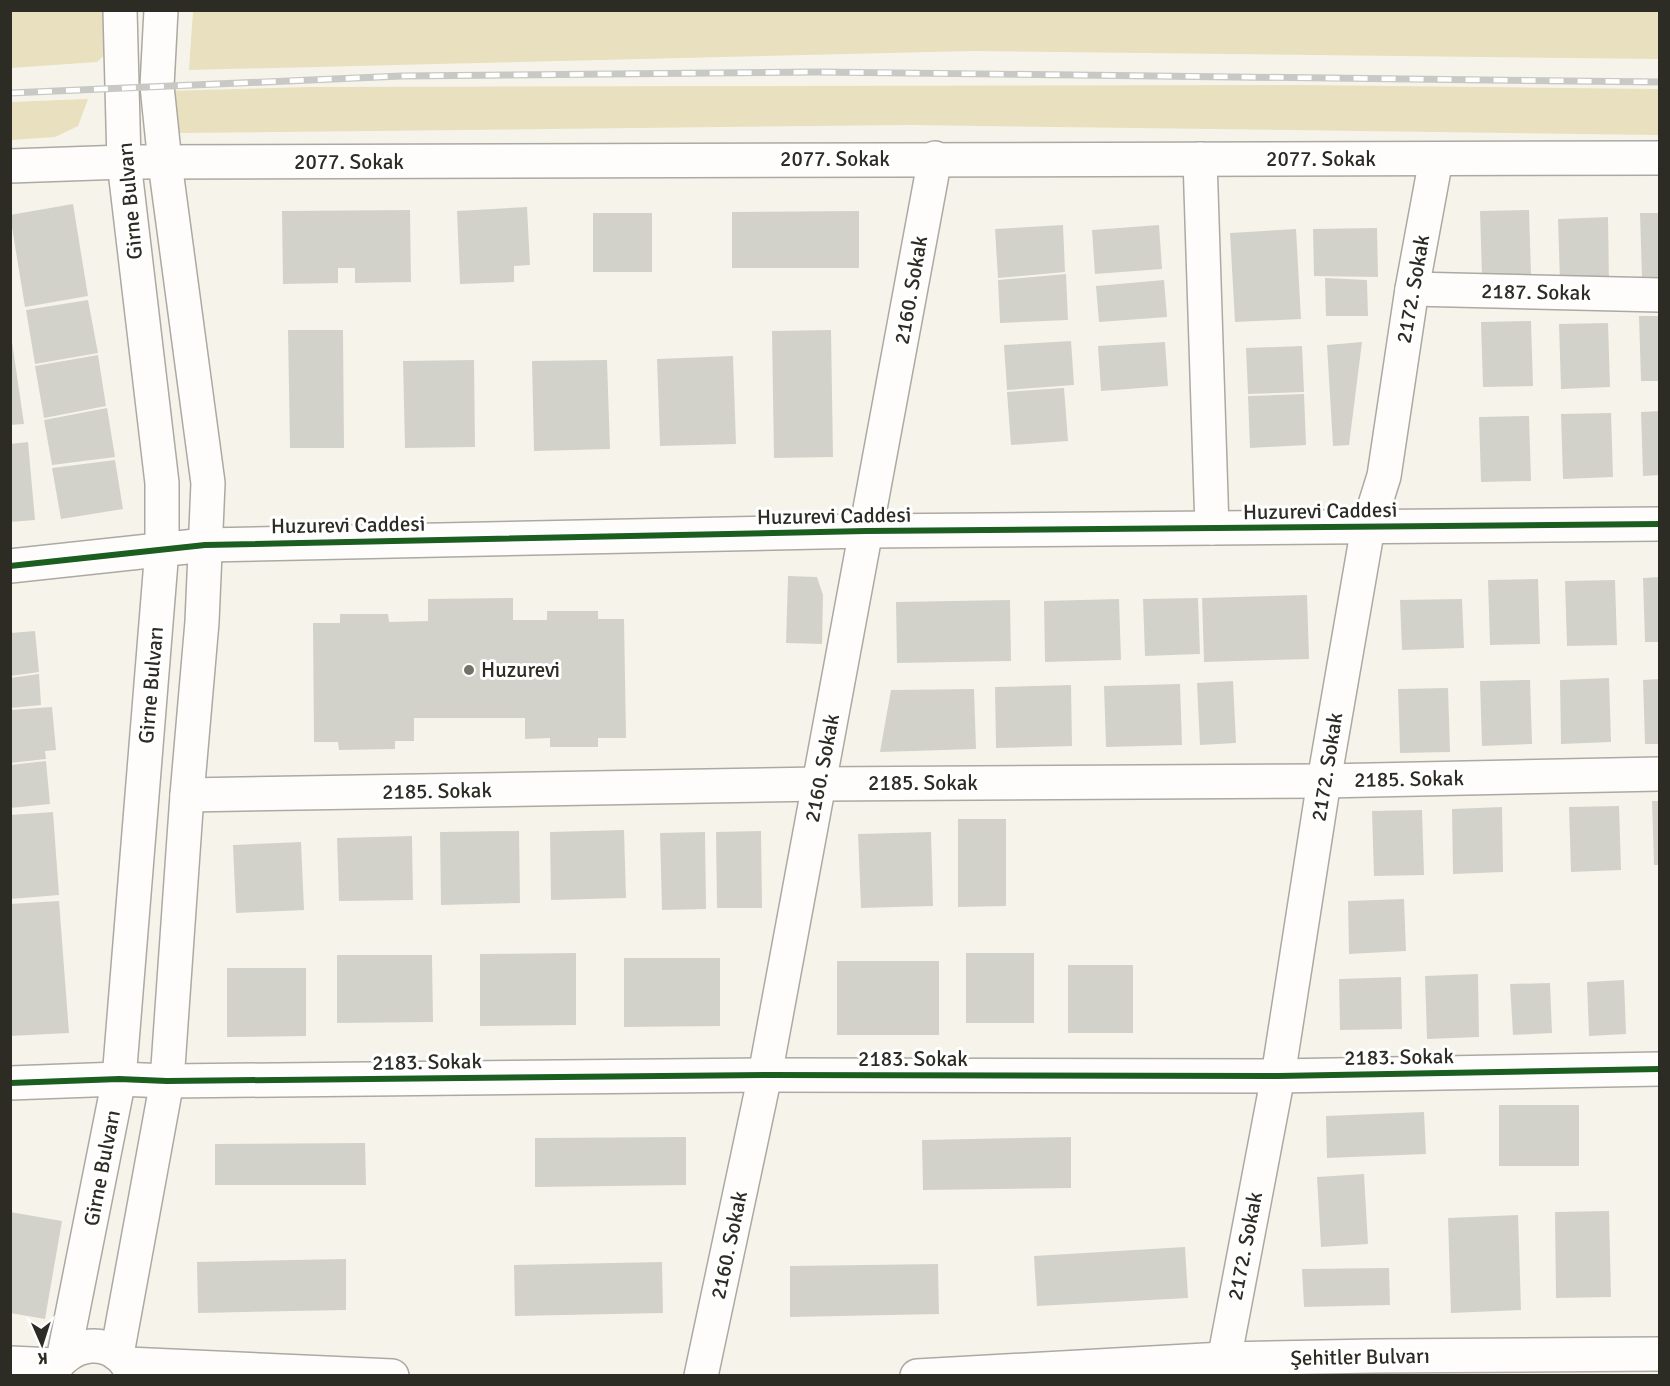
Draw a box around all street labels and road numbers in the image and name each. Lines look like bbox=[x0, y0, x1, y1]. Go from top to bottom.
street label: Girne Bulvarı bbox=[112, 141, 148, 261]
street label: 2077. Sokak bbox=[780, 146, 890, 172]
street label: 2077. Sokak bbox=[1266, 146, 1376, 172]
street label: 2077. Sokak bbox=[294, 149, 404, 175]
street label: 2172. Sokak bbox=[1391, 232, 1435, 345]
street label: 2160. Sokak bbox=[889, 233, 933, 346]
street label: 2187. Sokak bbox=[1481, 278, 1592, 306]
street label: Huzurevi Caddesi bbox=[1243, 497, 1397, 525]
street label: Huzurevi Caddesi bbox=[757, 502, 911, 530]
street label: Huzurevi Caddesi bbox=[271, 511, 425, 539]
street label: Girne Bulvarı bbox=[133, 625, 169, 745]
street label: 2172. Sokak bbox=[1306, 710, 1349, 823]
street label: 2160. Sokak bbox=[799, 711, 845, 824]
street label: 2185. Sokak bbox=[1354, 765, 1465, 793]
street label: 2185. Sokak bbox=[868, 770, 978, 796]
street label: 2185. Sokak bbox=[382, 777, 493, 805]
street label: 2183. Sokak bbox=[1344, 1043, 1455, 1071]
street label: 2183. Sokak bbox=[858, 1046, 968, 1072]
street label: 2183. Sokak bbox=[372, 1048, 483, 1076]
street label: Girne Bulvarı bbox=[78, 1108, 126, 1228]
street label: 2160. Sokak bbox=[705, 1188, 753, 1301]
street label: 2172. Sokak bbox=[1222, 1189, 1268, 1302]
street label: Şehitler Bulvarı bbox=[1290, 1343, 1430, 1371]

